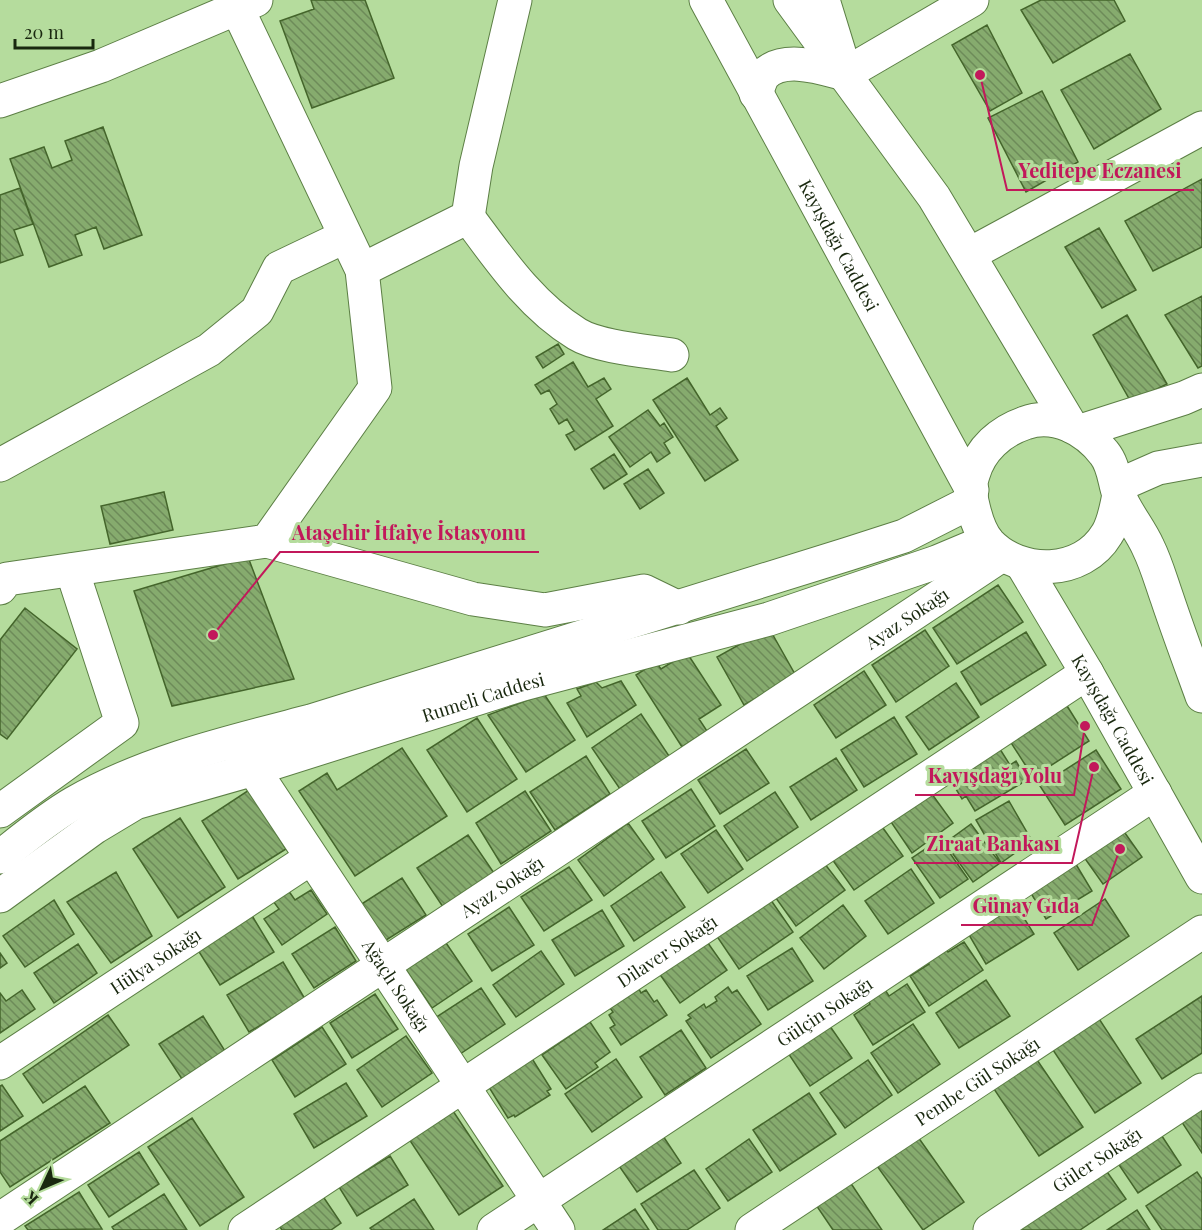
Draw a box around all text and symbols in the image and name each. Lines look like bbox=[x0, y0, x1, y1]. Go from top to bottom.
scale bar bbox=[15, 12, 93, 50]
text: 20 m bbox=[24, 20, 64, 44]
callout: Yeditepe Eczanesi bbox=[1007, 152, 1194, 190]
text: Yeditepe Eczanesi bbox=[1017, 156, 1182, 183]
street label: Kayışdağı Caddesi bbox=[794, 175, 885, 315]
callout: Ataşehir İtfaiye İstasyonu bbox=[280, 514, 539, 552]
text: Ataşehir İtfaiye İstasyonu bbox=[291, 518, 526, 545]
street label: Ayaz Sokağı bbox=[860, 582, 953, 655]
street label: Kayışdağı Caddesi bbox=[1066, 650, 1159, 789]
street label: Rumeli Caddesi bbox=[419, 667, 547, 727]
callout: Kayışdağı Yolu bbox=[915, 757, 1074, 795]
text: Kayışdağı Yolu bbox=[928, 761, 1062, 788]
callout: Ziraat Bankası bbox=[914, 825, 1072, 863]
text: Ziraat Bankası bbox=[926, 829, 1060, 856]
street label: Ayaz Sokağı bbox=[455, 850, 548, 923]
callout: Günay Gıda bbox=[961, 887, 1092, 925]
text: Günay Gıda bbox=[972, 891, 1080, 918]
street label: Dilaver Sokağı bbox=[612, 909, 722, 993]
street label: Hülya Sokağı bbox=[105, 922, 205, 999]
street label: Ağaçlı Sokağı bbox=[357, 934, 436, 1037]
street label: Gülçin Sokağı bbox=[772, 971, 877, 1052]
street label: Pembe Gül Sokağı bbox=[910, 1031, 1044, 1131]
street label: Güler Sokağı bbox=[1048, 1121, 1146, 1198]
north arrow bbox=[12, 1158, 72, 1218]
text: K bbox=[19, 1187, 42, 1210]

